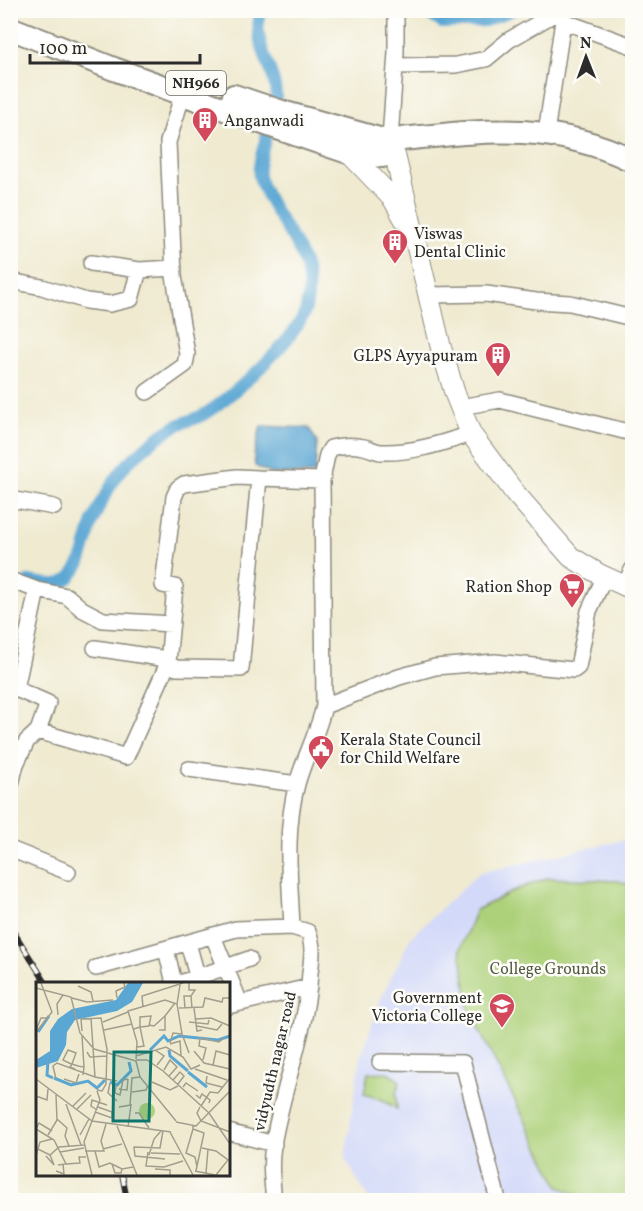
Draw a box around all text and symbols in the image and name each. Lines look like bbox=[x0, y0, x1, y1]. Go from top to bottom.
scale bar bbox=[30, 27, 200, 65]
north arrow bbox=[556, 27, 616, 87]
text: N bbox=[580, 33, 592, 55]
text: 100 m bbox=[39, 37, 88, 62]
road number: NH966 bbox=[166, 71, 226, 95]
building icon: Anganwadi bbox=[190, 105, 220, 143]
place label: Anganwadi bbox=[224, 111, 304, 133]
place label: Viswas Dental Clinic bbox=[414, 224, 506, 264]
building icon: Viswas Dental Clinic bbox=[380, 227, 410, 265]
building icon: GLPS Ayyapuram bbox=[483, 340, 513, 378]
place label: GLPS Ayyapuram bbox=[353, 346, 478, 368]
supermarket icon: Ration Shop bbox=[557, 571, 587, 609]
place label: Ration Shop bbox=[466, 577, 552, 599]
place label: Kerala State Council for Child Welfare bbox=[340, 730, 481, 770]
public building icon: Kerala State Council for Child Welfare bbox=[306, 733, 336, 771]
park label: College Grounds bbox=[490, 959, 606, 981]
inset map bbox=[36, 982, 230, 1175]
place label: Government Victoria College bbox=[371, 988, 482, 1028]
street label: vidyudth nagar road bbox=[249, 989, 303, 1134]
school or university icon: Government Victoria College bbox=[487, 991, 517, 1029]

